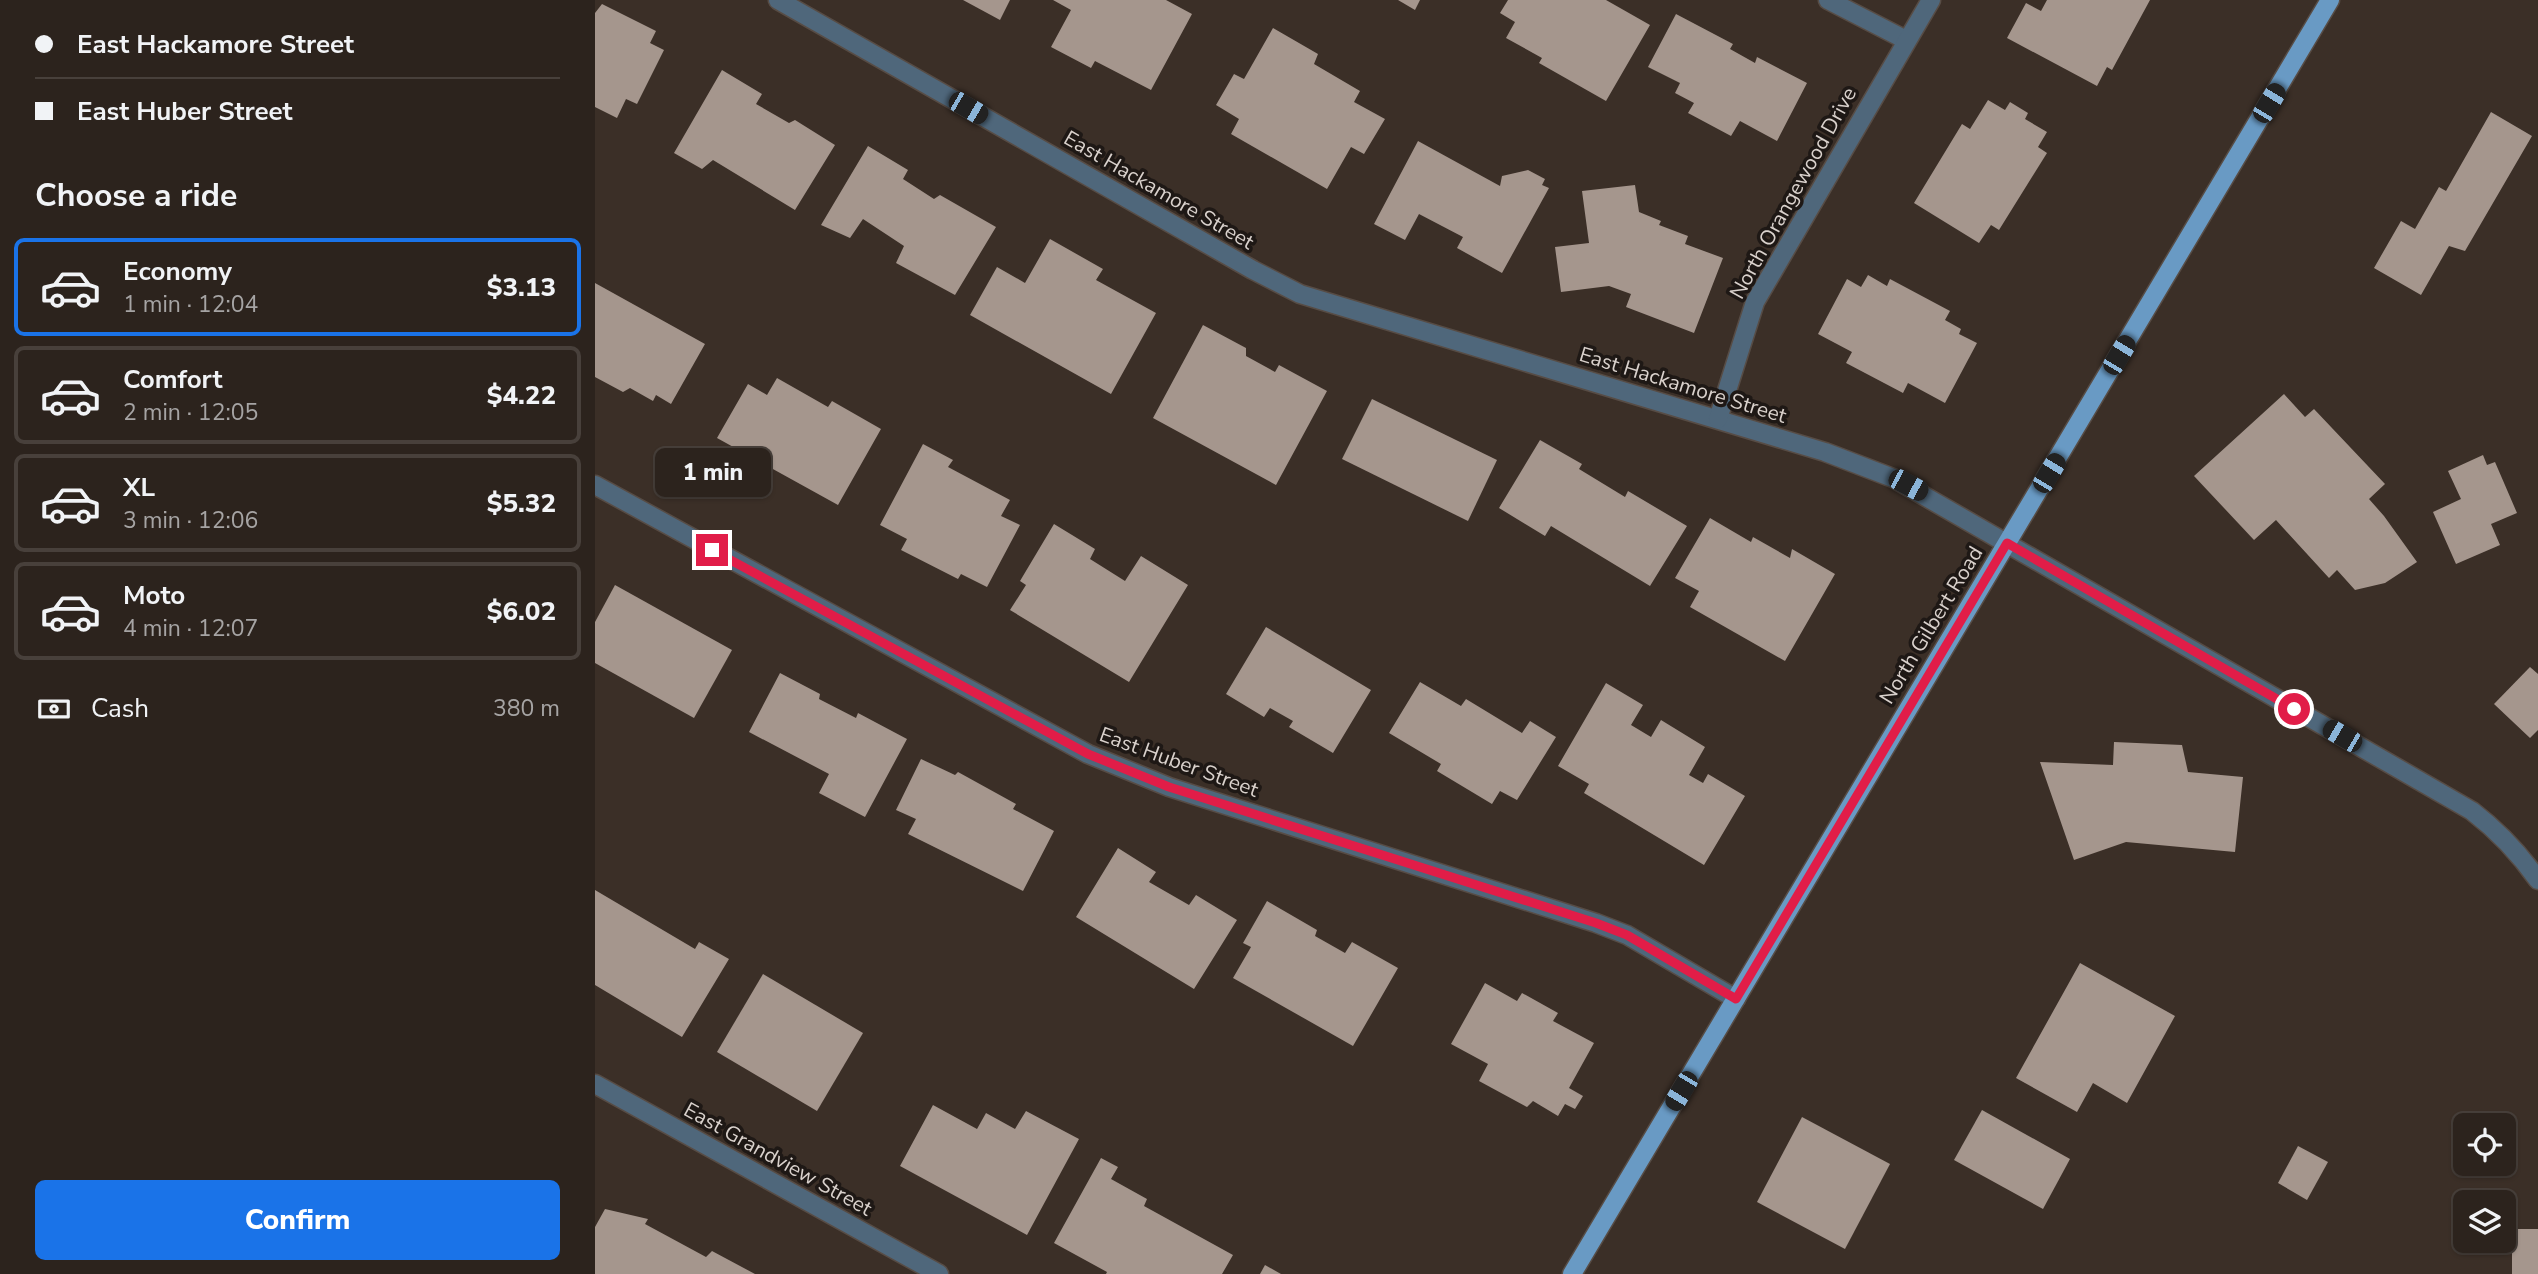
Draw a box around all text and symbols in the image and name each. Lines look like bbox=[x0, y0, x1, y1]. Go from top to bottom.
text: East Hackamore Street bbox=[77, 27, 354, 62]
car bbox=[2250, 80, 2289, 126]
street label: North Orangewood Drive bbox=[1723, 82, 1863, 304]
car bbox=[945, 88, 992, 128]
text: East Huber Street bbox=[77, 94, 293, 129]
street label: East Hackamore Street bbox=[1059, 124, 1260, 256]
text: Choose a ride bbox=[35, 174, 237, 217]
text: Economy bbox=[123, 254, 232, 289]
icon: car bbox=[39, 256, 102, 319]
text: $3.13 bbox=[487, 270, 556, 305]
text: 1 min · 12:04 bbox=[123, 289, 258, 320]
car bbox=[2100, 332, 2139, 378]
street label: East Hackamore Street bbox=[1576, 340, 1791, 430]
text: Comfort bbox=[123, 362, 223, 397]
icon: car bbox=[39, 364, 102, 427]
text: $4.22 bbox=[487, 378, 556, 413]
text: 2 min · 12:05 bbox=[123, 397, 258, 428]
callout: 1 min bbox=[654, 448, 770, 498]
car bbox=[2030, 450, 2069, 496]
text: 1 min bbox=[683, 457, 743, 488]
car bbox=[1885, 466, 1932, 504]
text: XL bbox=[123, 470, 155, 505]
icon: car bbox=[39, 472, 102, 535]
text: $5.32 bbox=[487, 486, 556, 521]
text: 3 min · 12:06 bbox=[123, 505, 258, 536]
route end bbox=[696, 534, 728, 566]
street label: North Gilbert Road bbox=[1873, 541, 1989, 709]
text: Moto bbox=[123, 578, 185, 613]
icon: car bbox=[39, 580, 102, 643]
text: $6.02 bbox=[487, 594, 556, 629]
text: 4 min · 12:07 bbox=[123, 613, 258, 644]
icon: cash bbox=[35, 690, 73, 728]
text: Cash bbox=[91, 691, 149, 726]
text: 380 m bbox=[493, 693, 560, 724]
route start bbox=[2278, 693, 2310, 725]
car bbox=[2319, 716, 2366, 756]
street label: East Huber Street bbox=[1096, 720, 1263, 804]
car bbox=[1662, 1068, 1701, 1114]
street label: East Grandview Street bbox=[679, 1096, 878, 1223]
map controls bbox=[2453, 1113, 2516, 1253]
button: locate bbox=[2453, 1113, 2516, 1176]
button: Confirm bbox=[35, 1180, 560, 1260]
button: layers bbox=[2453, 1190, 2516, 1253]

